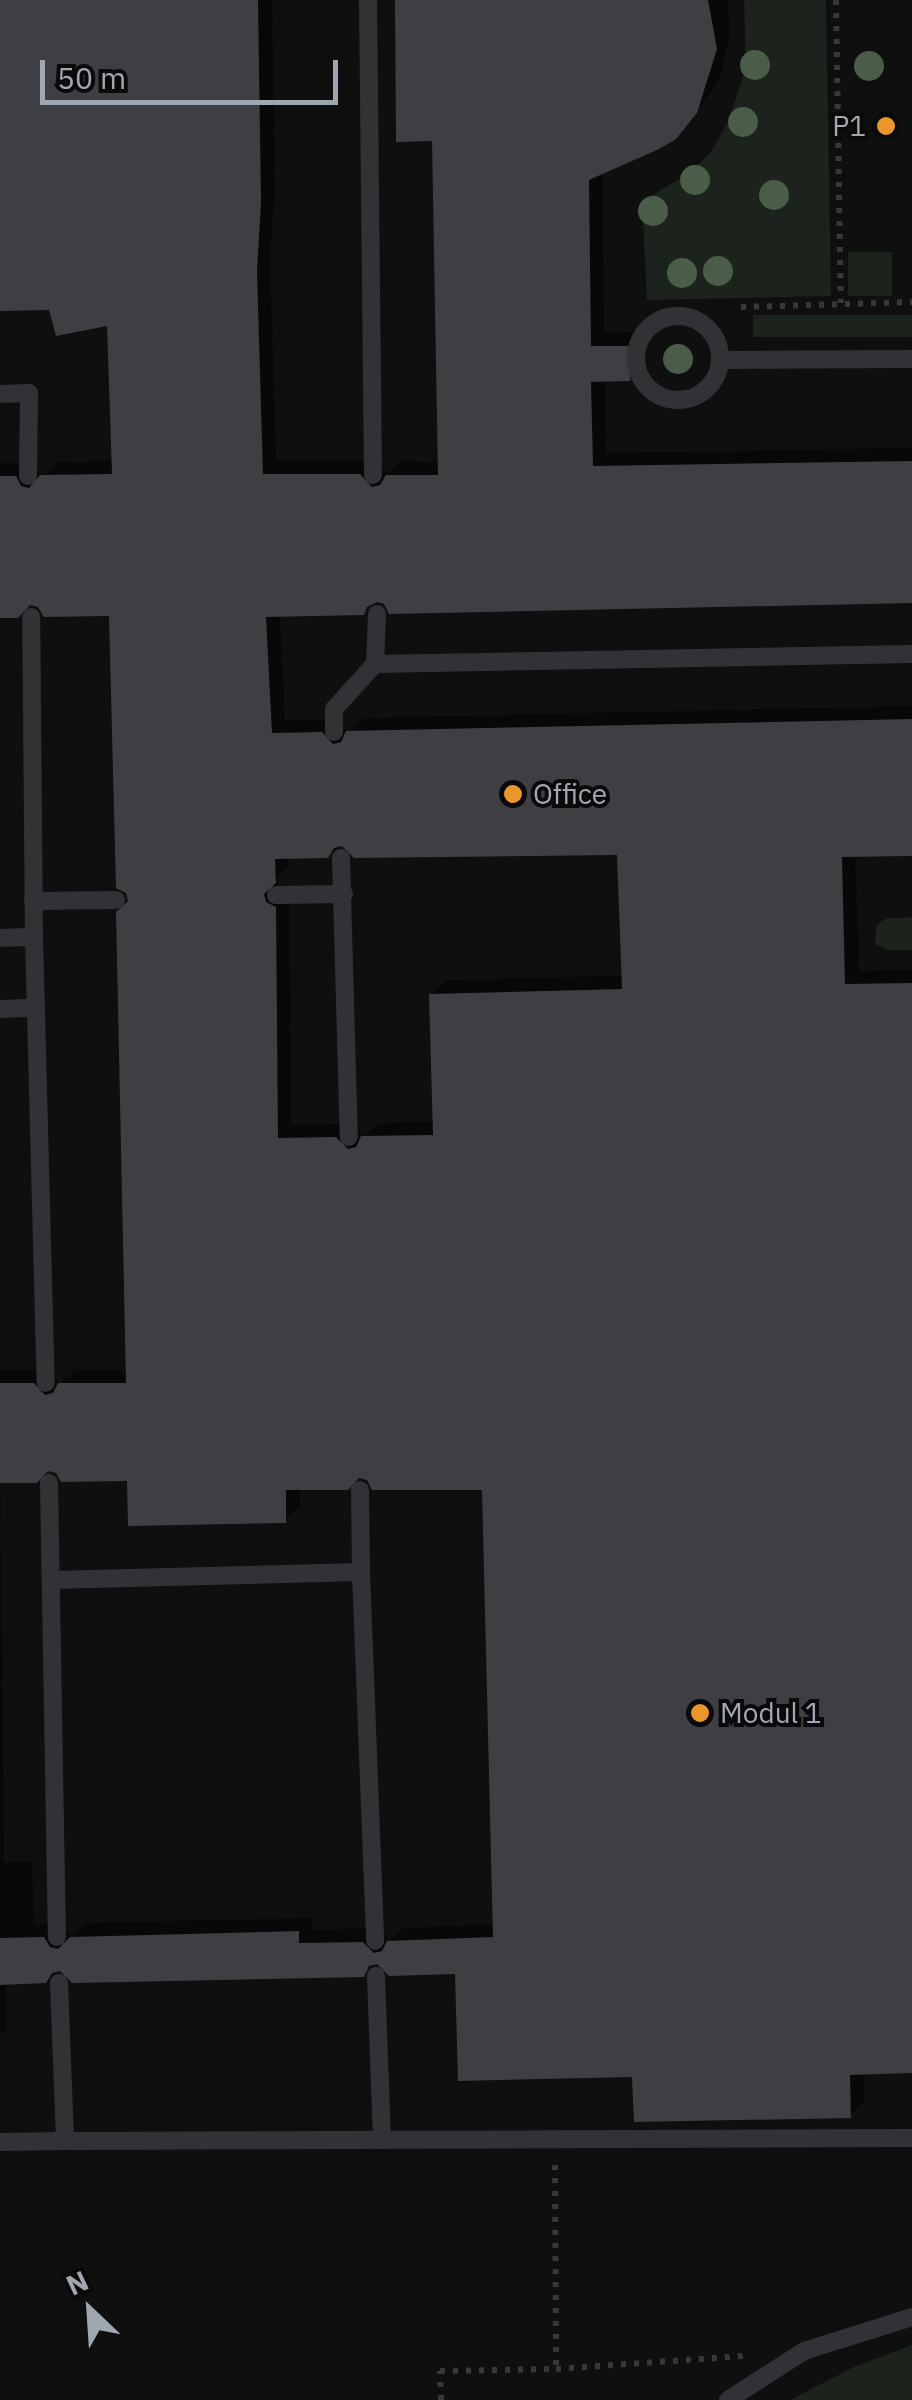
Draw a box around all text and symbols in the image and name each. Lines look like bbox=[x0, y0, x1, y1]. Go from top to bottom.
scale bar bbox=[45, 40, 342, 102]
text: 50 m bbox=[57, 58, 126, 97]
place label: P1 bbox=[832, 109, 866, 143]
marker: P1 bbox=[875, 115, 897, 137]
place label: Office bbox=[533, 777, 607, 811]
marker: Office bbox=[502, 783, 524, 805]
place label: Modul 1 bbox=[720, 1696, 822, 1730]
marker: Modul 1 bbox=[689, 1702, 711, 1724]
north arrow bbox=[40, 2260, 140, 2360]
text: N bbox=[60, 2261, 94, 2303]

